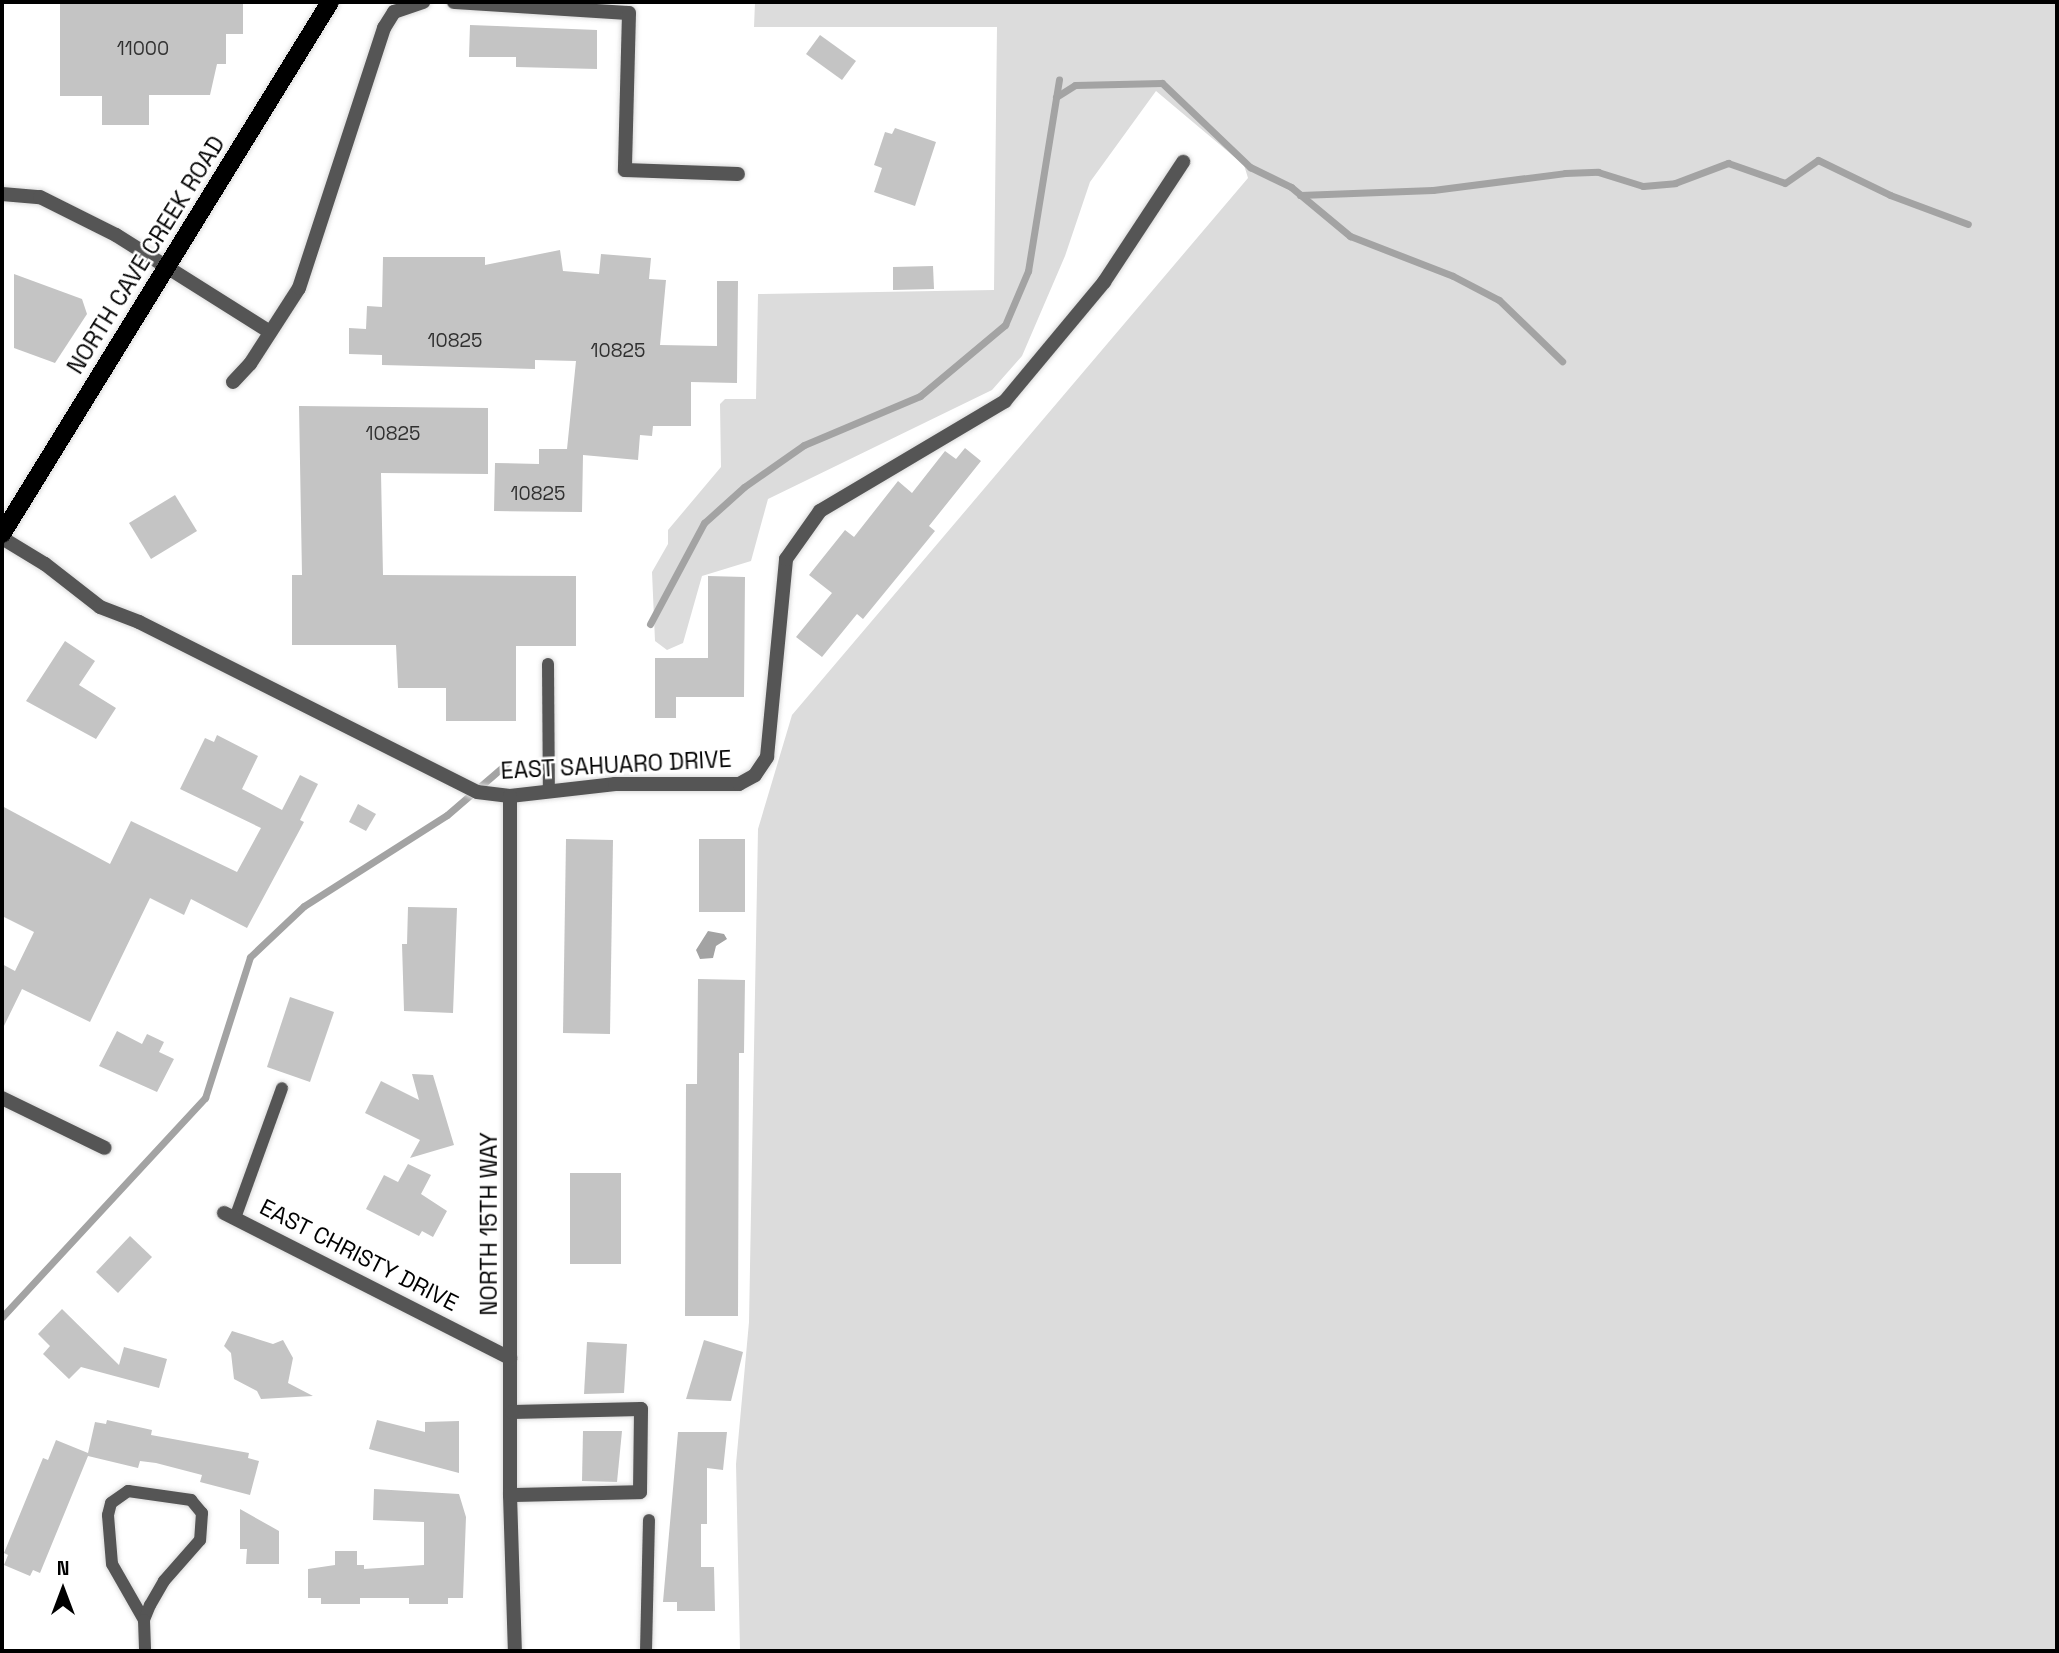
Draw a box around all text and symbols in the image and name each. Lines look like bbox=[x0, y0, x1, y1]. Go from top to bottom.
house number: 11000 bbox=[117, 38, 169, 60]
street label: NORTH CAVE CREEK ROAD bbox=[61, 131, 231, 379]
house number: 10825 bbox=[428, 330, 482, 352]
house number: 10825 bbox=[591, 340, 645, 362]
house number: 10825 bbox=[366, 423, 420, 445]
house number: 10825 bbox=[511, 483, 565, 505]
street label: EAST SAHUARO DRIVE bbox=[500, 745, 732, 785]
street label: NORTH 15TH WAY bbox=[475, 1132, 503, 1316]
street label: EAST CHRISTY DRIVE bbox=[255, 1193, 463, 1317]
north arrow bbox=[28, 1555, 98, 1625]
text: N bbox=[57, 1556, 69, 1581]

